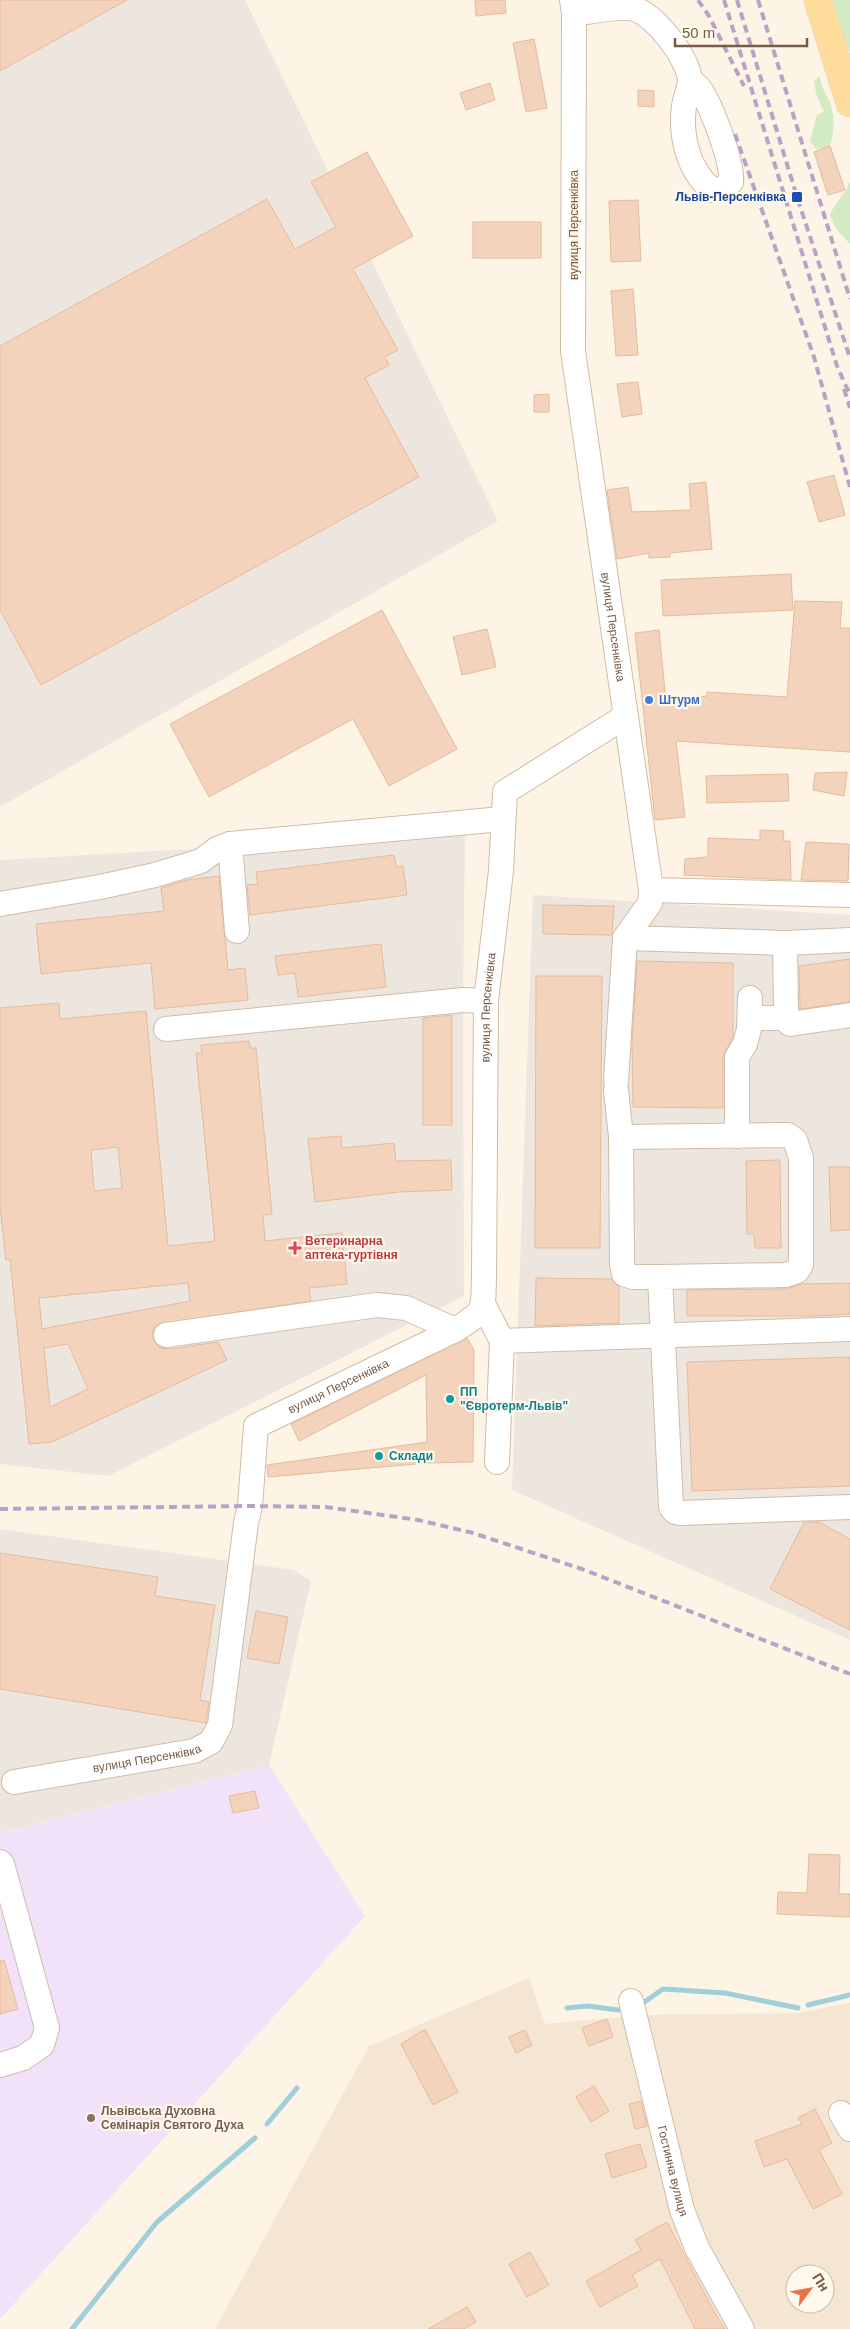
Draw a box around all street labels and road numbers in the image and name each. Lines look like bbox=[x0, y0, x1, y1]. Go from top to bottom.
street label: вулиця Персенківка bbox=[567, 170, 581, 280]
street label: вулиця Персенківка bbox=[598, 571, 628, 683]
street label: вулиця Персенківка bbox=[479, 952, 499, 1063]
street label: вулиця Персенківка bbox=[286, 1356, 391, 1416]
street label: вулиця Персенківка bbox=[92, 1741, 204, 1775]
street label: Гостинна вулиця bbox=[655, 2124, 691, 2218]

